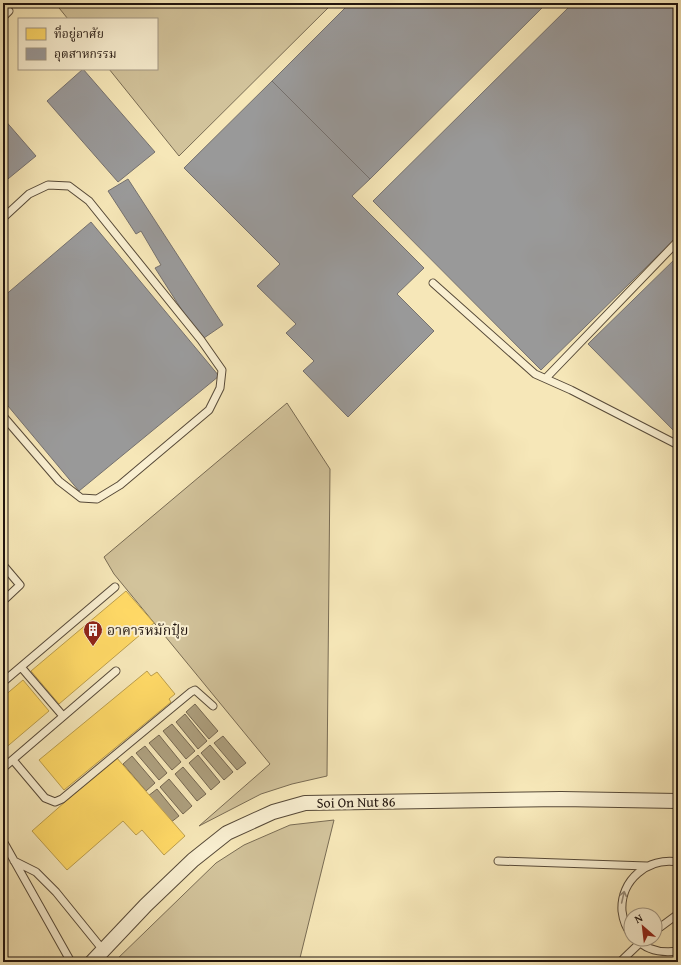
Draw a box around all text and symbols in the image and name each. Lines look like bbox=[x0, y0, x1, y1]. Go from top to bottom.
legend bbox=[18, 18, 158, 70]
text: ที่อยู่อาศัย bbox=[54, 25, 104, 42]
text: อุตสาหกรรม bbox=[54, 45, 117, 62]
building icon: อาคารหมักปุ๋ย bbox=[82, 619, 104, 647]
place label: อาคารหมักปุ๋ย bbox=[107, 620, 188, 640]
street label: Soi On Nut 86 bbox=[316, 791, 396, 813]
one-way arrow bbox=[620, 891, 628, 904]
north arrow bbox=[623, 907, 663, 947]
text: N bbox=[631, 909, 646, 927]

